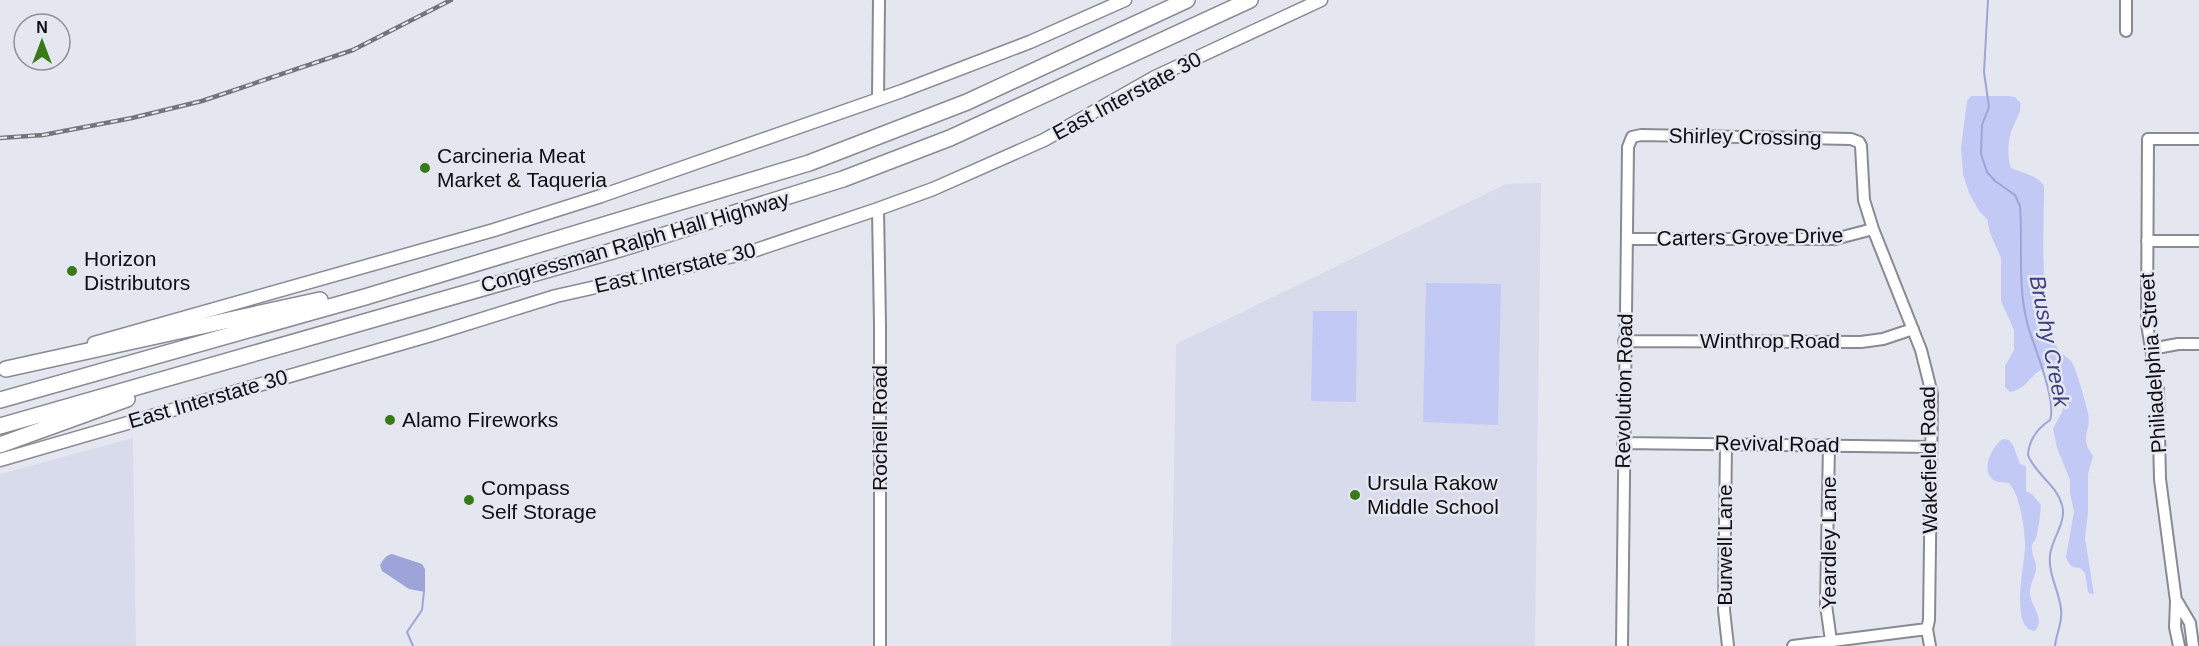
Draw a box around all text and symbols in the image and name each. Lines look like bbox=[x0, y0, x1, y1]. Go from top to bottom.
north arrow bbox=[12, 12, 72, 72]
text: N bbox=[36, 19, 48, 36]
street label: East Interstate 30 bbox=[1049, 47, 1205, 144]
street label: Shirley Crossing bbox=[1668, 124, 1822, 149]
place label: Carcineria Meat Market & Taqueria bbox=[437, 144, 607, 191]
marker: Carcineria Meat Market & Taqueria bbox=[418, 161, 432, 175]
street label: Congressman Ralph Hall Highway bbox=[478, 186, 792, 297]
street label: Carters Grove Drive bbox=[1656, 223, 1844, 250]
street label: East Interstate 30 bbox=[592, 238, 758, 297]
place label: Horizon Distributors bbox=[84, 247, 190, 294]
marker: Horizon Distributors bbox=[65, 264, 79, 278]
street label: Philiadelphia Street bbox=[2135, 272, 2170, 454]
water label: Brushy Creek bbox=[2025, 273, 2075, 410]
street label: Revolution Road bbox=[1611, 313, 1636, 469]
street label: Winthrop Road bbox=[1700, 329, 1840, 352]
street label: East Interstate 30 bbox=[126, 365, 290, 432]
street label: Rochell Road bbox=[868, 365, 891, 491]
street label: Wakefield Road bbox=[1916, 386, 1941, 534]
place label: Alamo Fireworks bbox=[402, 408, 558, 431]
marker: Alamo Fireworks bbox=[383, 413, 397, 427]
street label: Revival Road bbox=[1714, 431, 1840, 456]
place label: Ursula Rakow Middle School bbox=[1367, 471, 1499, 518]
place label: Compass Self Storage bbox=[481, 476, 597, 523]
street label: Yeardley Lane bbox=[1817, 476, 1840, 610]
street label: Burwell Lane bbox=[1713, 484, 1736, 606]
marker: Ursula Rakow Middle School bbox=[1348, 488, 1362, 502]
marker: Compass Self Storage bbox=[462, 493, 476, 507]

